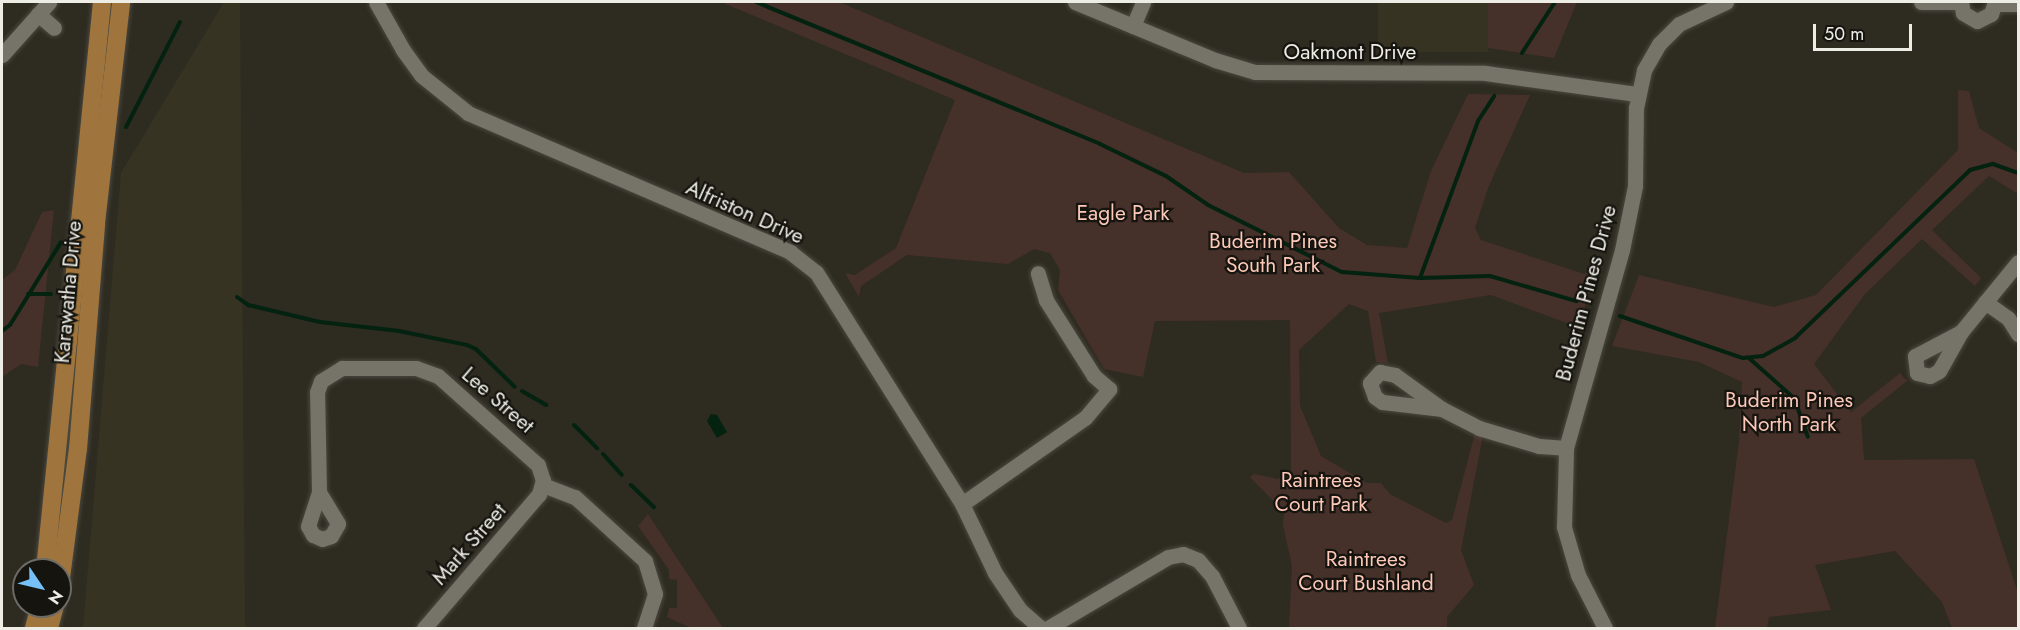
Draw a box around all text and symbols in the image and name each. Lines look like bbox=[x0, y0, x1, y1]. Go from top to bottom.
scale bar bbox=[1816, 12, 1915, 50]
text: 50 m bbox=[1824, 21, 1864, 47]
street label: Oakmont Drive bbox=[1284, 39, 1416, 65]
street label: Alfriston Drive bbox=[682, 175, 808, 249]
park label: Eagle Park bbox=[1077, 200, 1169, 226]
street label: Buderim Pines Drive bbox=[1550, 202, 1622, 384]
street label: Karawatha Drive bbox=[49, 220, 87, 364]
park label: Buderim Pines South Park bbox=[1209, 228, 1337, 278]
street label: Lee Street bbox=[457, 362, 539, 438]
park label: Buderim Pines North Park bbox=[1725, 387, 1853, 437]
park label: Raintrees Court Park bbox=[1275, 467, 1367, 517]
street label: Mark Street bbox=[427, 498, 511, 590]
park label: Raintrees Court Bushland bbox=[1298, 546, 1434, 596]
north arrow bbox=[12, 558, 72, 618]
text: N bbox=[42, 586, 69, 609]

